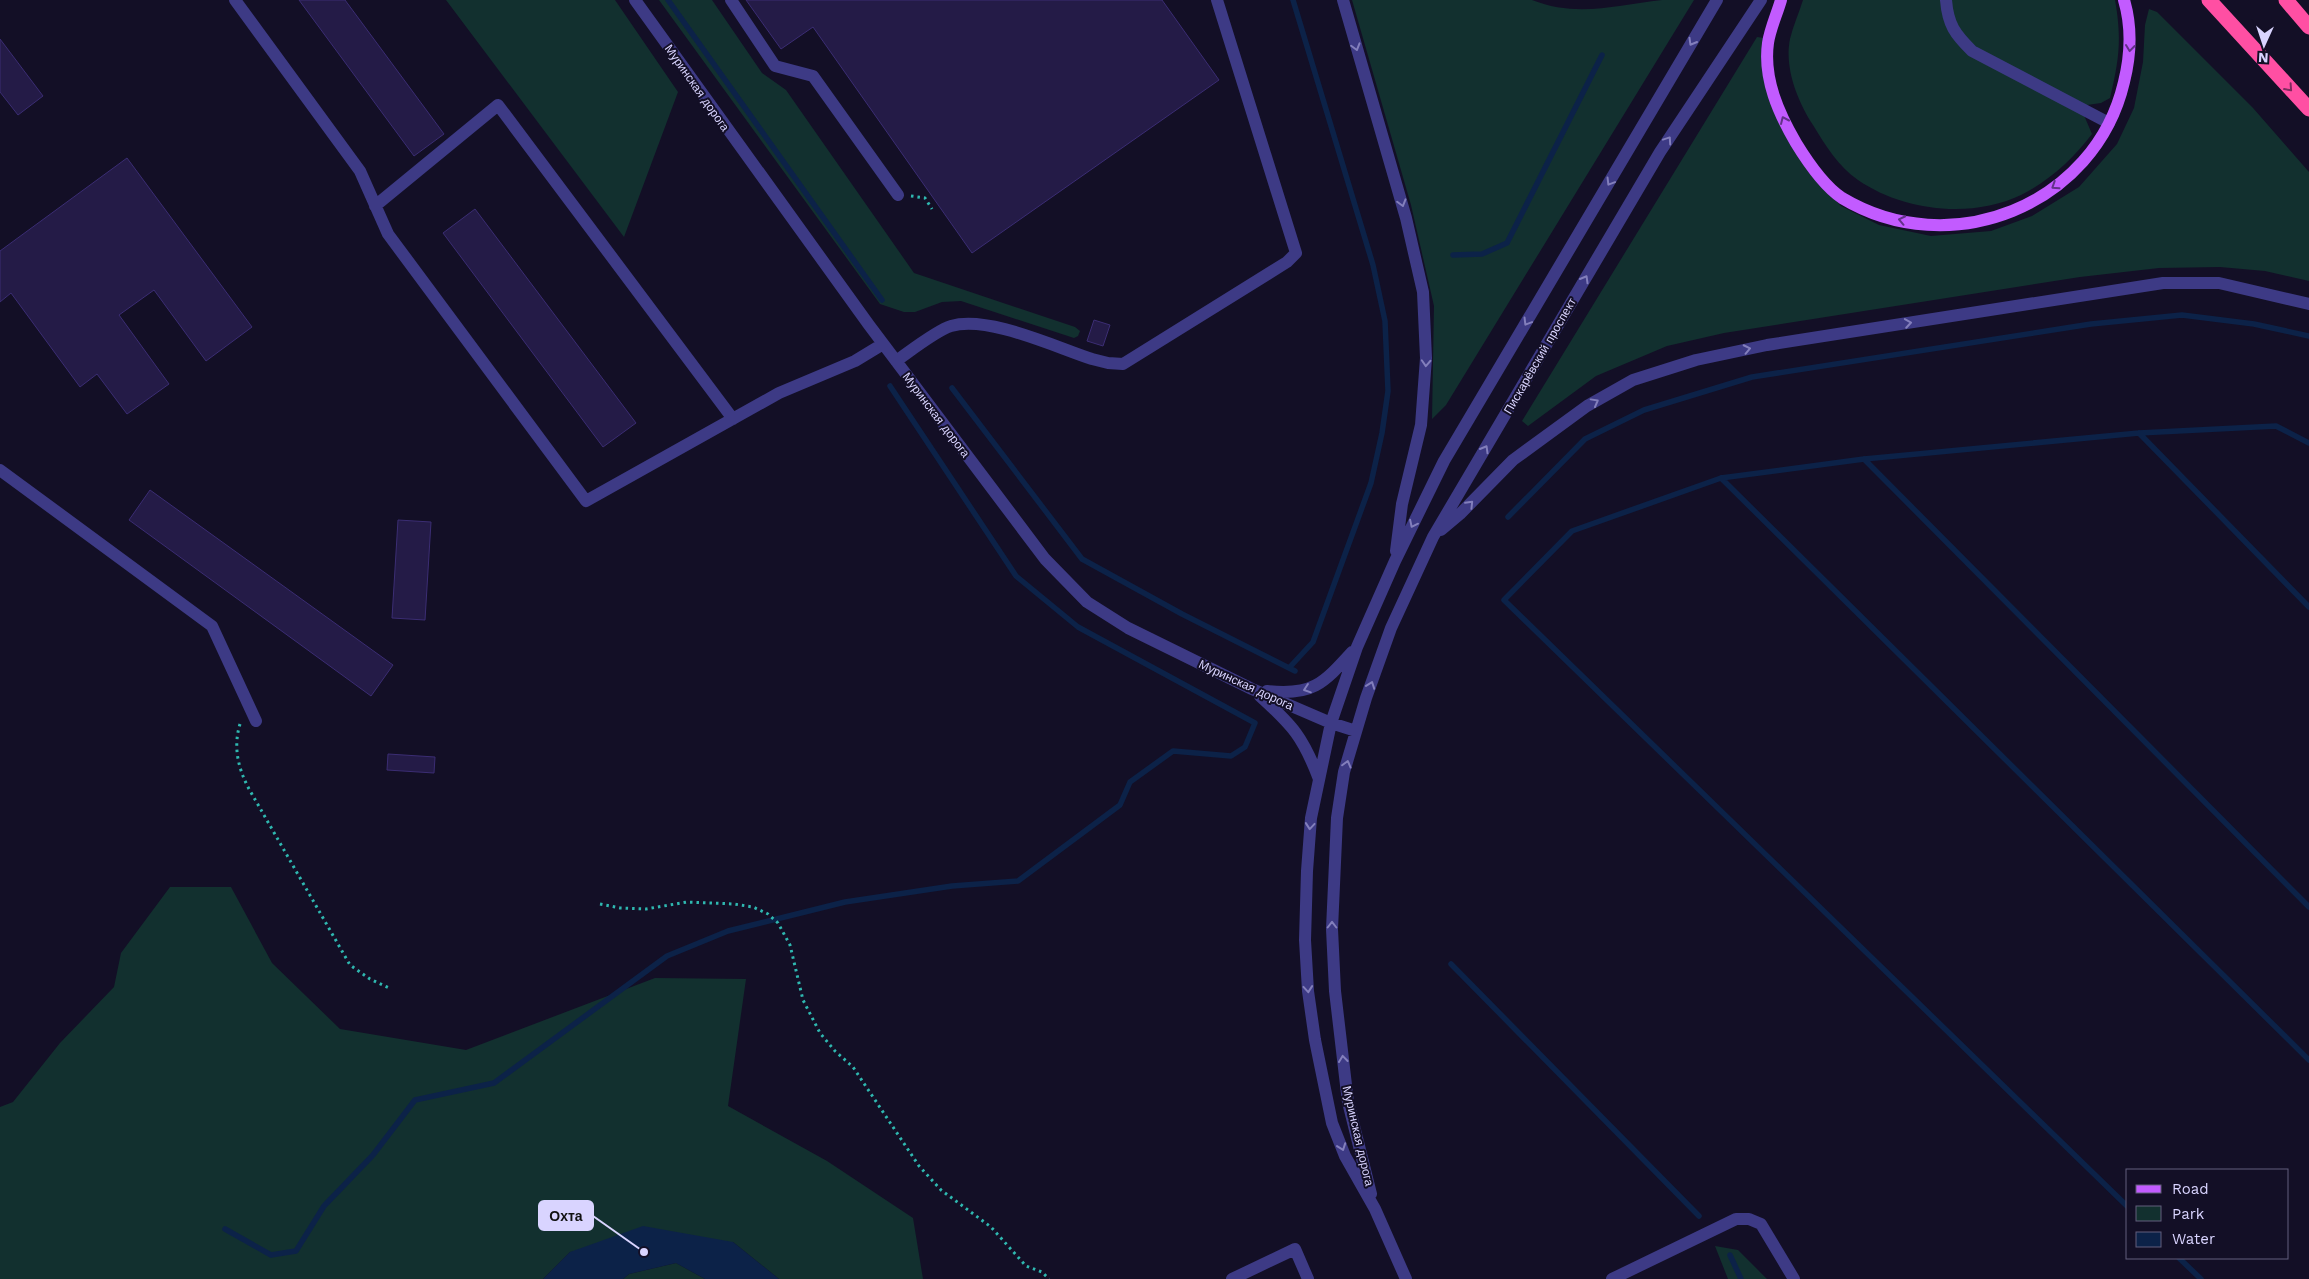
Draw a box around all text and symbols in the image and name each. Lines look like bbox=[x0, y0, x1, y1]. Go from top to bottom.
north arrow bbox=[2239, 20, 2289, 70]
one-way arrow bbox=[1688, 37, 1698, 46]
street label: Муринская дорога bbox=[662, 42, 732, 134]
one-way arrow bbox=[1351, 42, 1361, 50]
one-way arrow bbox=[2125, 44, 2136, 52]
text: N bbox=[2258, 50, 2269, 66]
one-way arrow bbox=[2283, 82, 2292, 91]
one-way arrow bbox=[1779, 116, 1790, 125]
one-way arrow bbox=[1662, 136, 1671, 145]
one-way arrow bbox=[1606, 177, 1616, 186]
one-way arrow bbox=[2051, 180, 2060, 189]
one-way arrow bbox=[1396, 198, 1406, 207]
one-way arrow bbox=[1898, 215, 1906, 226]
one-way arrow bbox=[1578, 276, 1588, 285]
street label: Пискарёвский проспект bbox=[1501, 295, 1579, 417]
one-way arrow bbox=[1523, 316, 1533, 325]
one-way arrow bbox=[1903, 318, 1912, 328]
one-way arrow bbox=[1743, 345, 1752, 355]
one-way arrow bbox=[1420, 359, 1431, 367]
street label: Муринская дорога bbox=[900, 370, 973, 460]
one-way arrow bbox=[1589, 398, 1598, 408]
one-way arrow bbox=[1478, 446, 1488, 455]
one-way arrow bbox=[1464, 501, 1473, 510]
one-way arrow bbox=[1409, 519, 1419, 528]
street label: Муринская дорога bbox=[1197, 657, 1296, 713]
one-way arrow bbox=[1365, 681, 1375, 689]
one-way arrow bbox=[1303, 683, 1312, 693]
one-way arrow bbox=[1341, 760, 1351, 768]
one-way arrow bbox=[1305, 823, 1316, 831]
one-way arrow bbox=[1327, 921, 1337, 928]
one-way arrow bbox=[1303, 985, 1314, 993]
one-way arrow bbox=[1338, 1054, 1349, 1062]
street label: Муринская дорога bbox=[1340, 1084, 1376, 1188]
one-way arrow bbox=[1335, 1142, 1346, 1151]
legend bbox=[2126, 1169, 2289, 1259]
text: Road bbox=[2172, 1180, 2209, 1198]
callout: Охта bbox=[539, 1201, 593, 1230]
text: Park bbox=[2172, 1205, 2205, 1223]
text: Охта bbox=[549, 1208, 583, 1224]
text: Water bbox=[2172, 1230, 2215, 1248]

